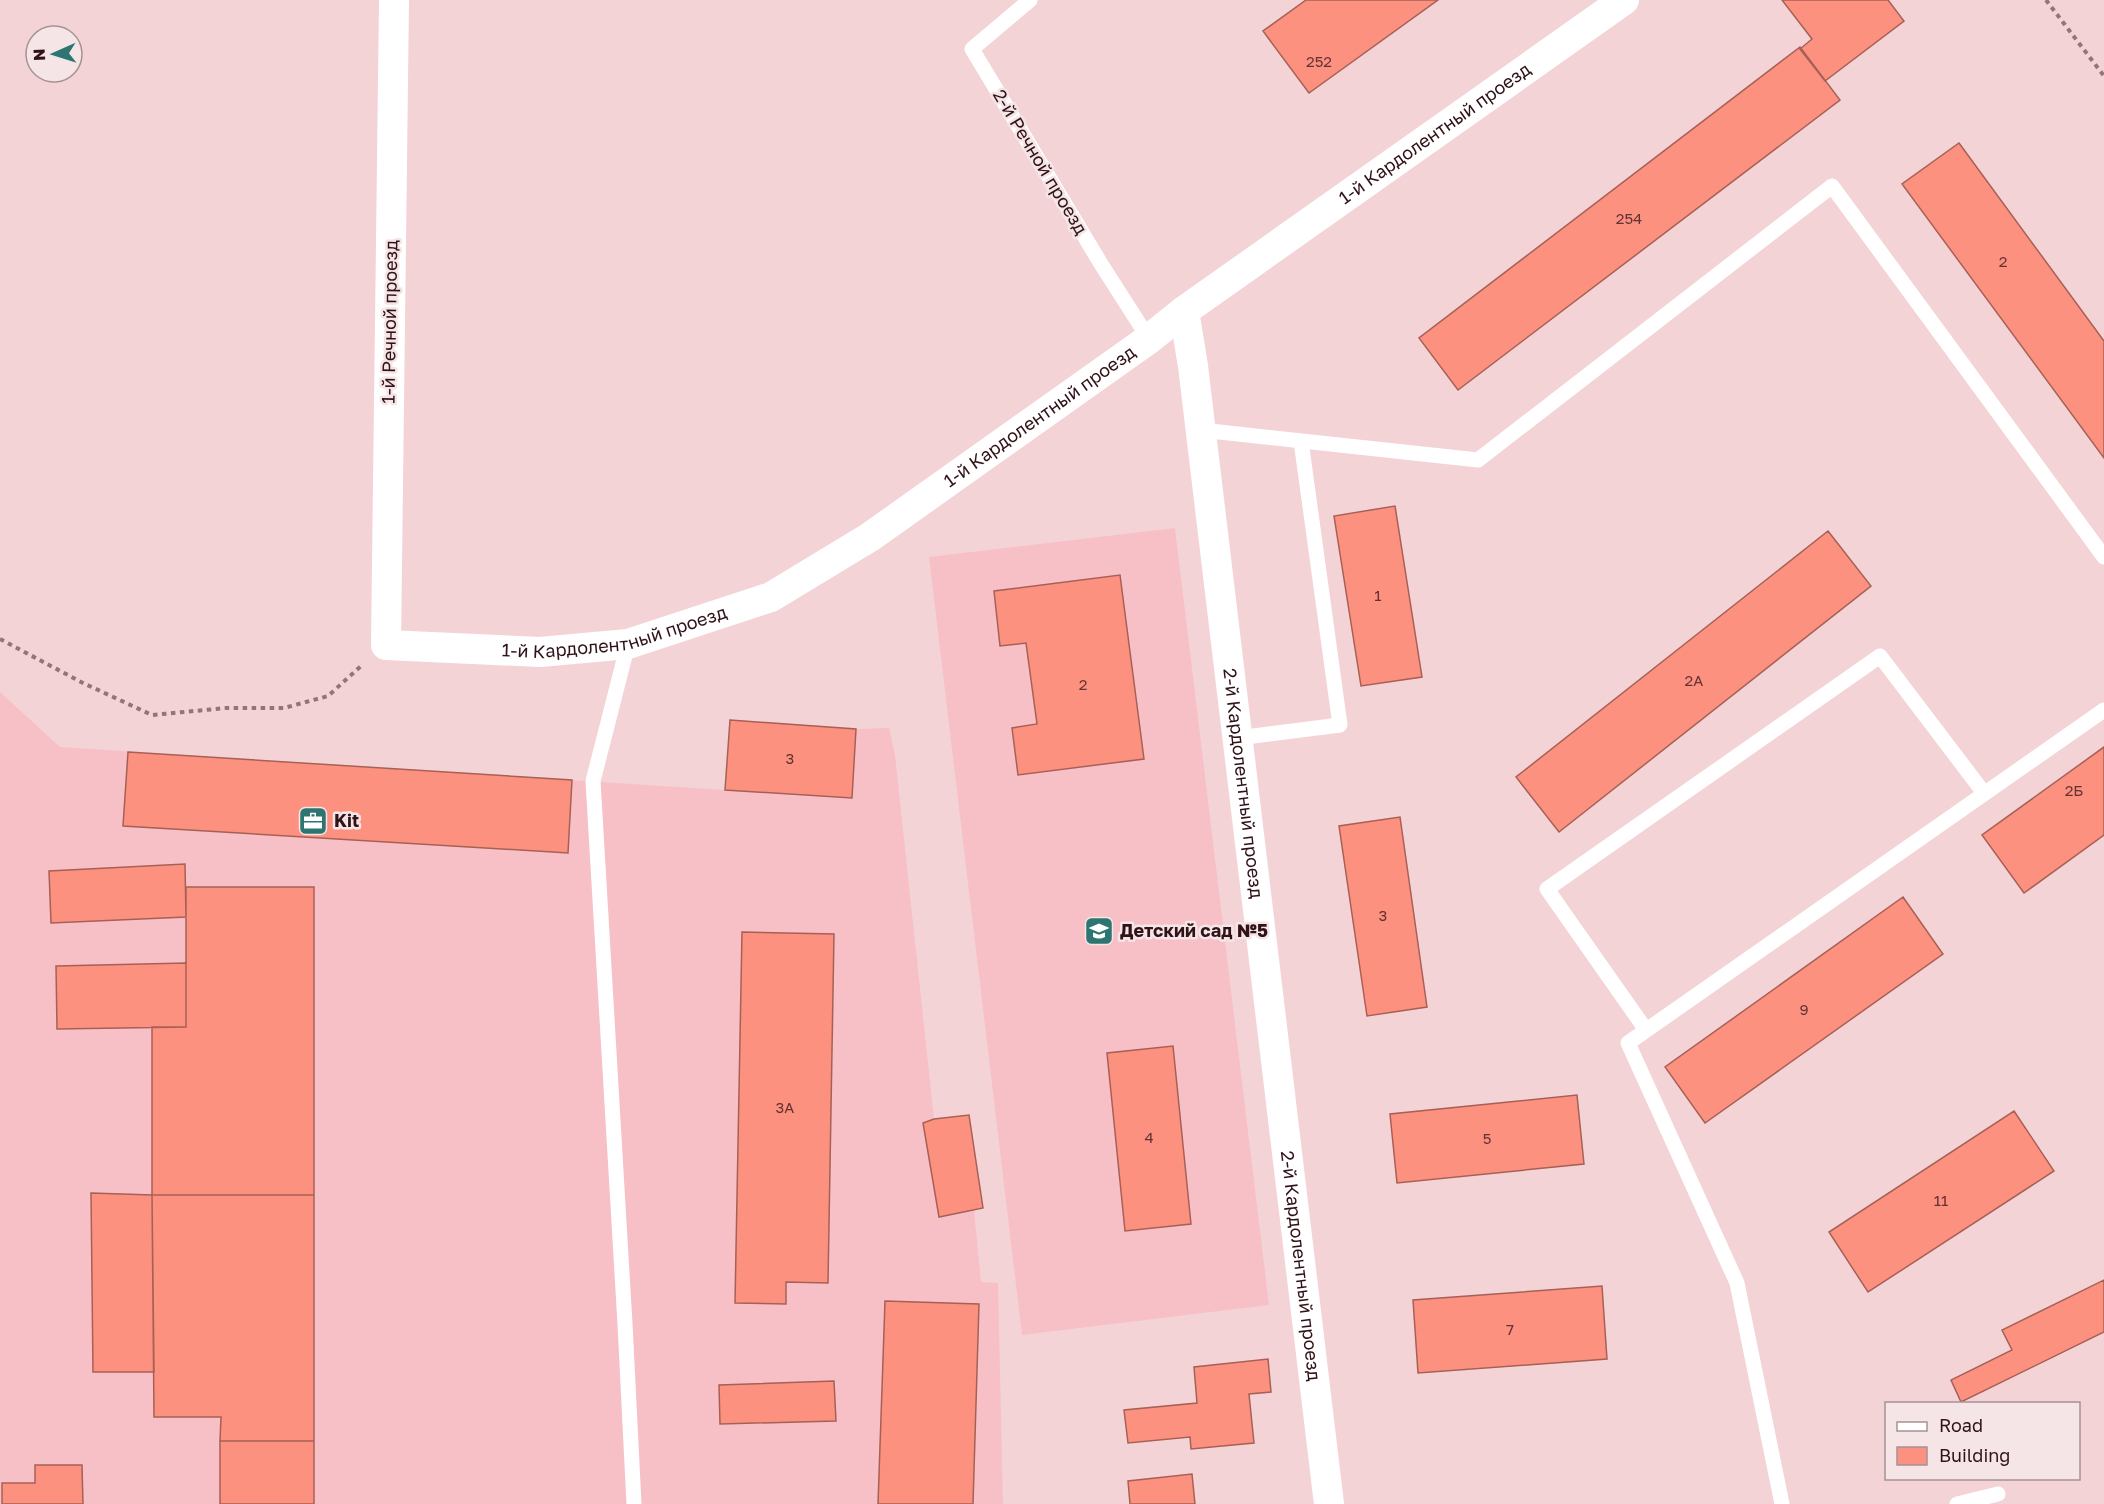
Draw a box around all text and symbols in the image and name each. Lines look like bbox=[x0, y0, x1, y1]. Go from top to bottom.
north arrow bbox=[24, 24, 84, 84]
text: N bbox=[29, 48, 49, 61]
house number: 252 bbox=[1306, 52, 1332, 70]
street label: 1-й Кардолентный проезд bbox=[1334, 57, 1535, 208]
street label: 2-й Речной проезд bbox=[989, 85, 1093, 238]
house number: 254 bbox=[1616, 209, 1642, 227]
street label: 1-й Речной проезд bbox=[377, 240, 401, 404]
house number: 2 bbox=[1999, 252, 2007, 270]
street label: 1-й Кардолентный проезд bbox=[939, 340, 1139, 491]
house number: 1 bbox=[1374, 586, 1382, 604]
street label: 1-й Кардолентный проезд bbox=[501, 600, 729, 662]
street label: 2-й Кардолентный проезд bbox=[1219, 667, 1269, 900]
house number: 2А bbox=[1685, 671, 1703, 689]
house number: 2 bbox=[1079, 675, 1087, 693]
house number: 3 bbox=[786, 749, 794, 767]
house number: 2Б bbox=[2065, 781, 2083, 799]
office icon: Kit bbox=[297, 805, 329, 837]
place label: Kit bbox=[334, 809, 359, 831]
house number: 3 bbox=[1379, 906, 1387, 924]
school or university icon: Детский сад №5 bbox=[1083, 915, 1115, 947]
place label: Детский сад №5 bbox=[1120, 919, 1268, 941]
house number: 9 bbox=[1799, 1000, 1809, 1018]
house number: 3А bbox=[776, 1098, 794, 1116]
house number: 4 bbox=[1144, 1128, 1154, 1146]
house number: 5 bbox=[1483, 1129, 1491, 1147]
street label: 2-й Кардолентный проезд bbox=[1277, 1149, 1326, 1382]
house number: 11 bbox=[1934, 1191, 1948, 1209]
house number: 7 bbox=[1506, 1320, 1514, 1338]
legend bbox=[1885, 1402, 2080, 1480]
text: Road bbox=[1939, 1414, 1983, 1436]
text: Building bbox=[1939, 1444, 2010, 1466]

